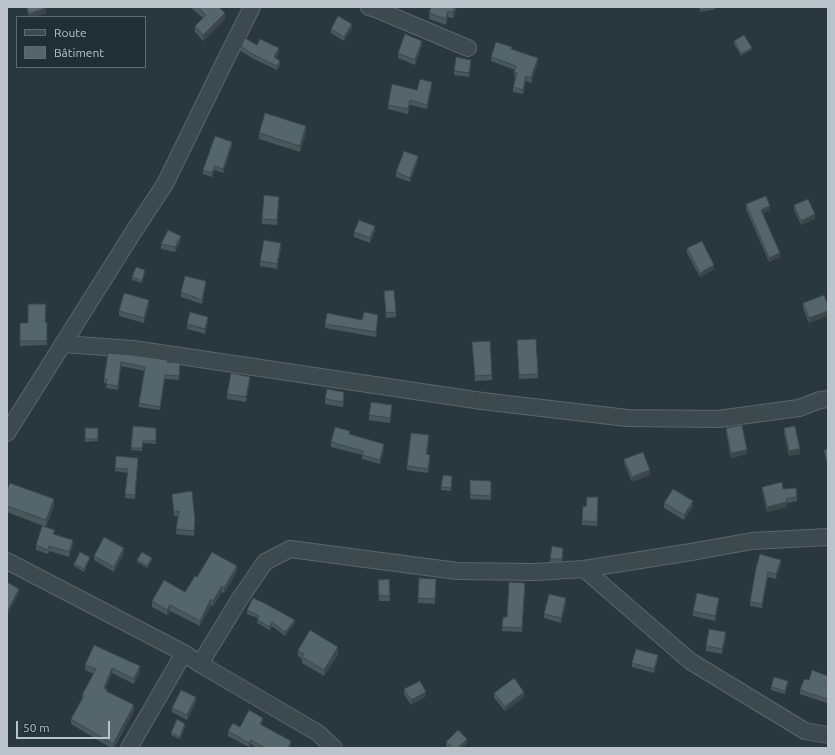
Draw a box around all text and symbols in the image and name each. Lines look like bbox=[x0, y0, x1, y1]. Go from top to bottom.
legend bbox=[16, 16, 146, 68]
text: Route bbox=[54, 26, 87, 39]
text: Bâtiment bbox=[54, 46, 104, 59]
scale bar bbox=[18, 713, 112, 739]
text: 50 m bbox=[23, 721, 50, 734]

